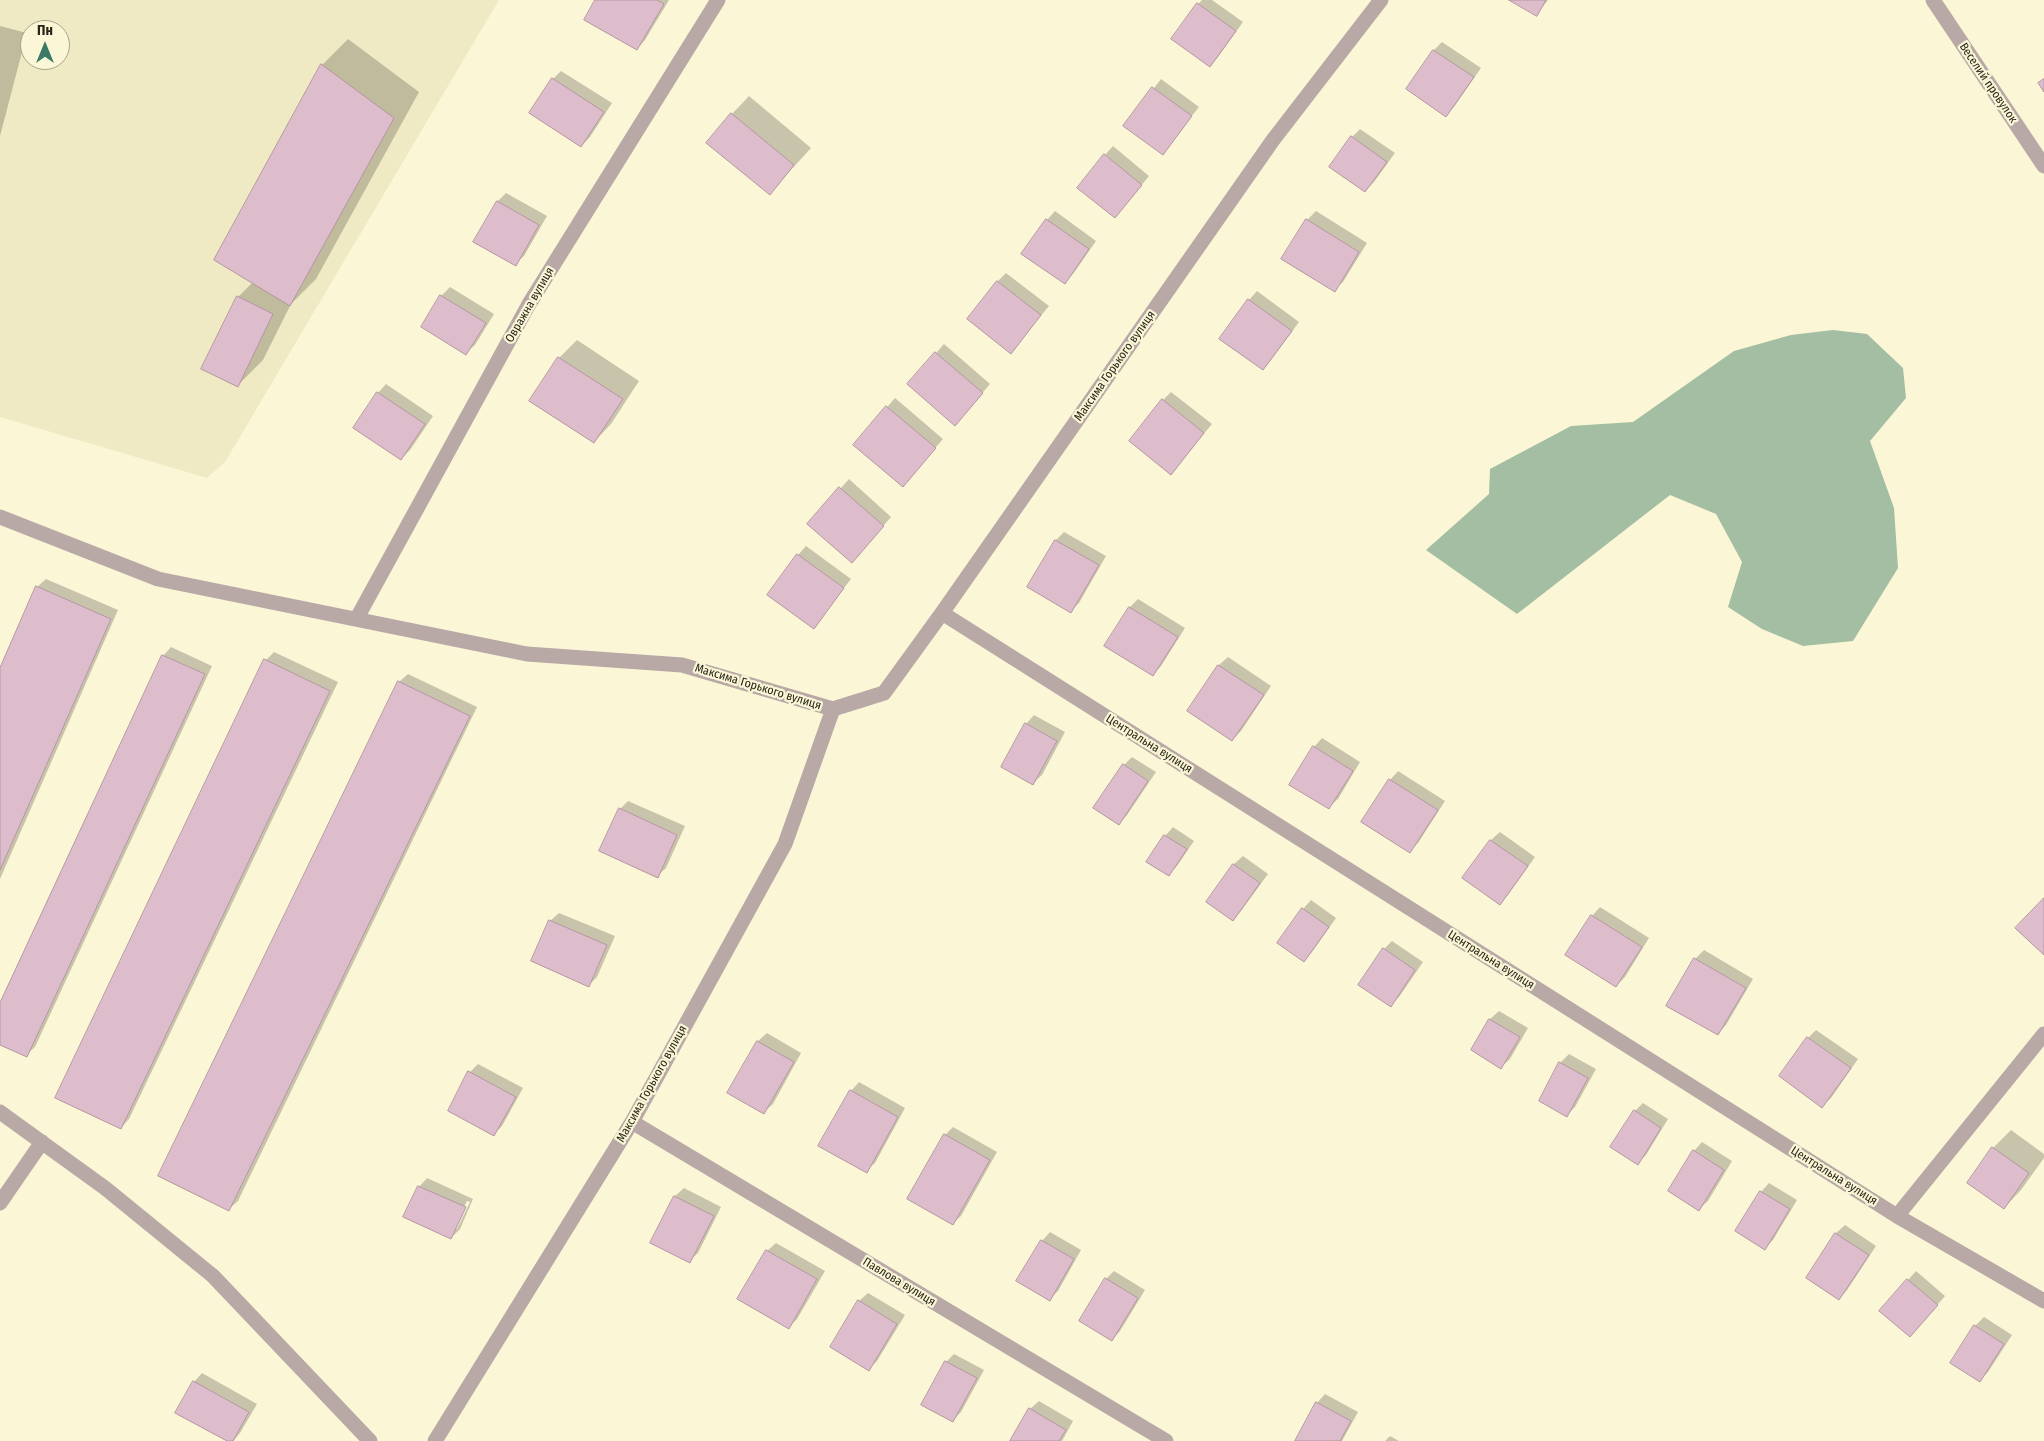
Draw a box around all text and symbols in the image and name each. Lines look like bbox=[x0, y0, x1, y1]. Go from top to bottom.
north arrow bbox=[20, 20, 70, 70]
text: Пн bbox=[37, 22, 53, 39]
street label: Веселий провулок bbox=[1956, 40, 2020, 126]
street label: Овражна вулиця bbox=[503, 265, 557, 345]
street label: Максима Горького вулиця bbox=[1071, 308, 1159, 424]
street label: Максима Горького вулиця bbox=[693, 661, 823, 713]
street label: Центральна вулиця bbox=[1103, 712, 1195, 776]
street label: Центральна вулиця bbox=[1445, 928, 1537, 992]
street label: Максима Горького вулиця bbox=[614, 1023, 690, 1145]
street label: Центральна вулиця bbox=[1788, 1144, 1880, 1208]
street label: Павлова вулиця bbox=[860, 1255, 938, 1309]

